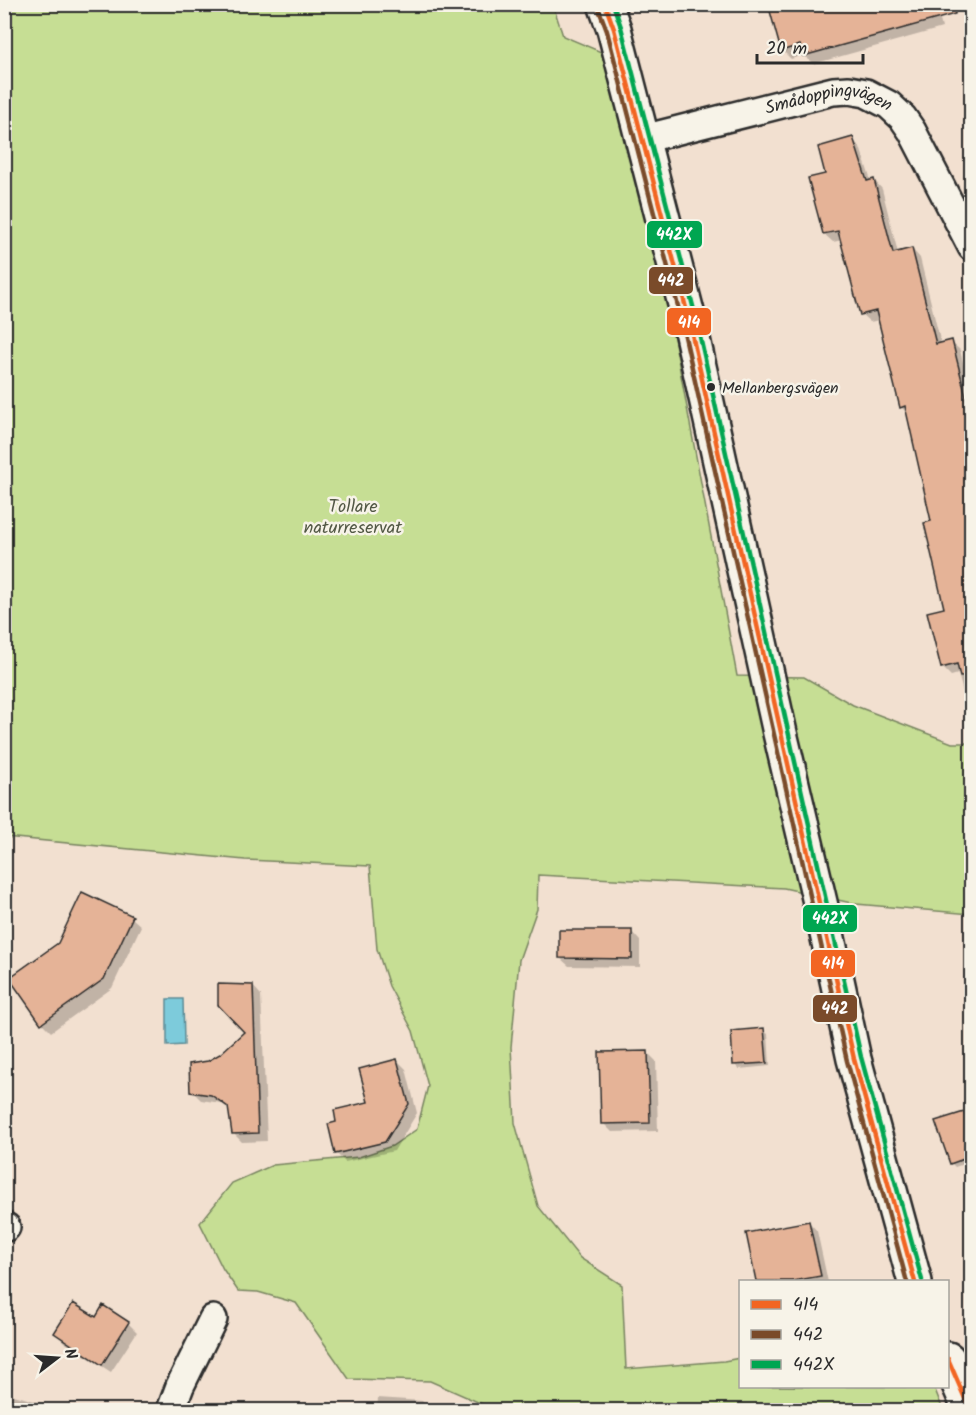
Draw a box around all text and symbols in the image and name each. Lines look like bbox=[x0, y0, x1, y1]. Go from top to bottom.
scale bar bbox=[757, 27, 864, 65]
text: 20 m bbox=[766, 35, 807, 64]
street label: Smådoppingvägen bbox=[762, 77, 897, 124]
line badge: 442X bbox=[646, 220, 703, 249]
text: 442X bbox=[656, 223, 693, 248]
line badge: 442 bbox=[648, 266, 694, 295]
text: 442 bbox=[658, 269, 684, 294]
line badge: 414 bbox=[666, 307, 712, 336]
text: 414 bbox=[678, 311, 700, 336]
place label: Mellanbergsvägen bbox=[722, 376, 839, 401]
marker: Mellanbergsvägen bbox=[705, 381, 717, 393]
park label: Tollare naturreservat bbox=[304, 493, 403, 543]
line badge: 442X bbox=[802, 904, 858, 933]
text: 442X bbox=[812, 907, 849, 932]
line badge: 414 bbox=[810, 949, 856, 978]
text: 414 bbox=[822, 952, 844, 977]
line badge: 442 bbox=[812, 994, 858, 1023]
text: 442 bbox=[822, 997, 848, 1022]
legend bbox=[739, 1280, 949, 1388]
text: 414 bbox=[793, 1291, 819, 1320]
text: 442 bbox=[793, 1321, 823, 1350]
north arrow bbox=[27, 1328, 87, 1388]
text: N bbox=[56, 1346, 83, 1363]
text: 442X bbox=[793, 1351, 835, 1380]

